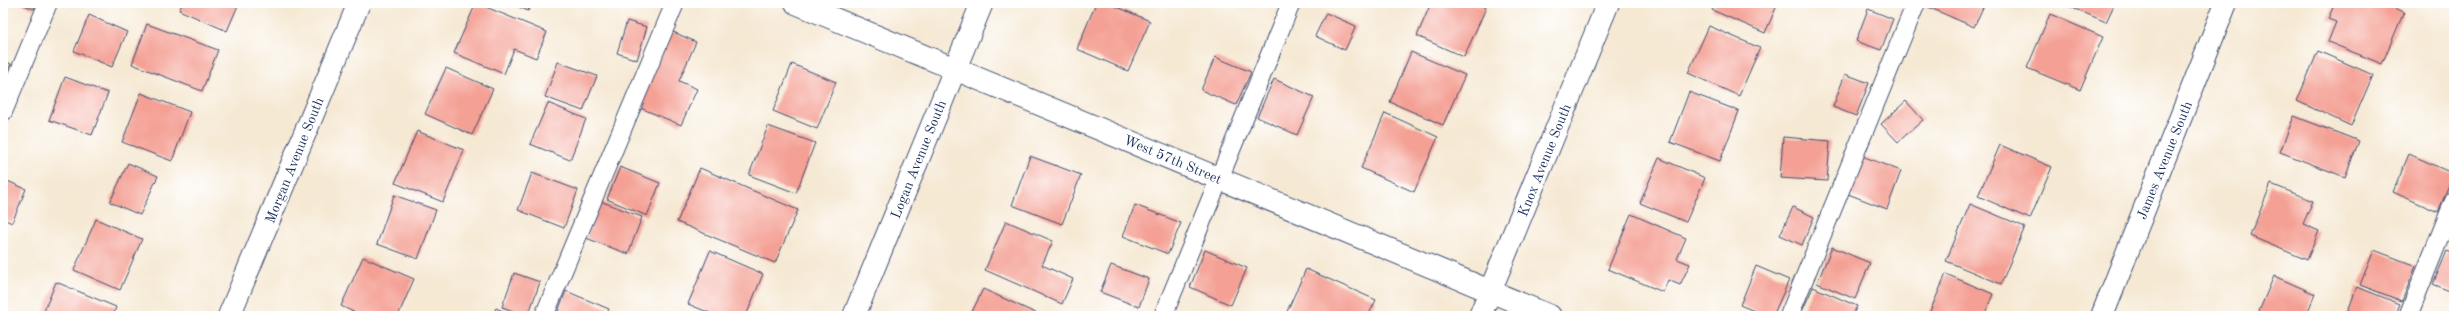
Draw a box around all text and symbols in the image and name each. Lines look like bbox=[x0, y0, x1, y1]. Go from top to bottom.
street label: Morgan Avenue South bbox=[263, 95, 327, 225]
street label: Logan Avenue South bbox=[889, 98, 949, 221]
street label: James Avenue South bbox=[2135, 99, 2195, 221]
street label: Knox Avenue South bbox=[1516, 102, 1574, 219]
street label: West 57th Street bbox=[1122, 133, 1224, 187]

